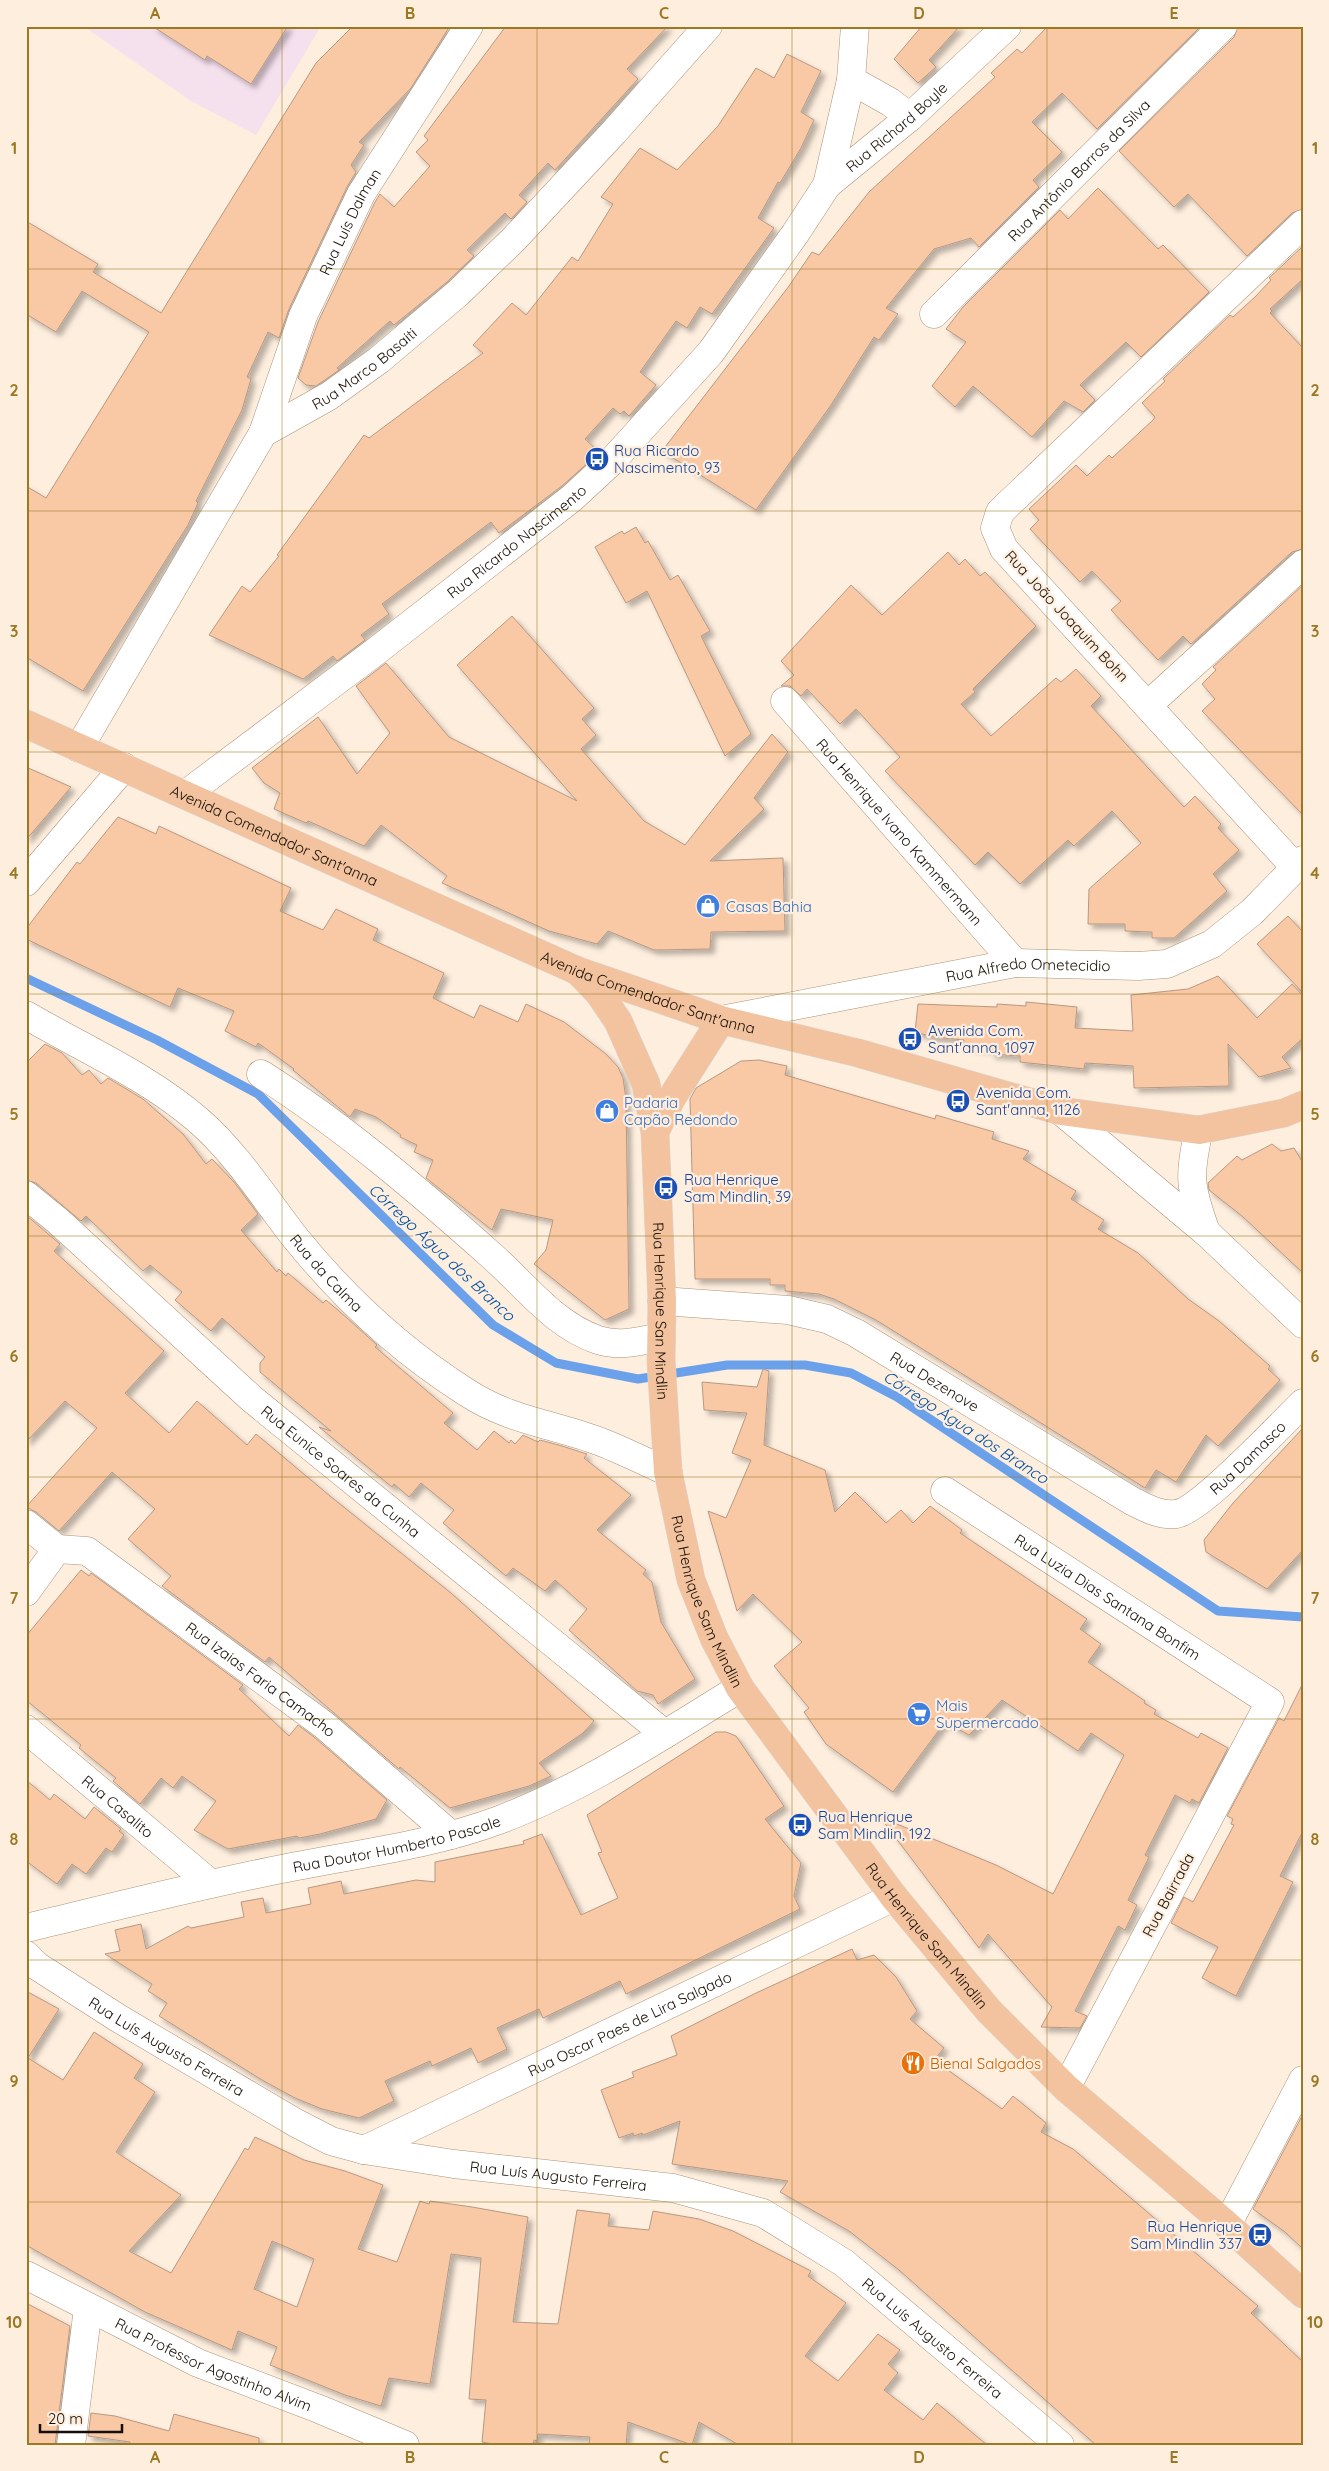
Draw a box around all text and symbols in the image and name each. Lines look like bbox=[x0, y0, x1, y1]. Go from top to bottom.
text: A bbox=[150, 3, 161, 23]
text: B bbox=[405, 3, 415, 23]
text: C bbox=[659, 3, 669, 23]
text: D bbox=[913, 3, 925, 23]
text: E bbox=[1169, 3, 1179, 23]
street label: Rua Richard Boyle bbox=[841, 78, 951, 176]
street label: Rua Antônio Barros da Silva bbox=[1003, 95, 1154, 245]
text: 1 bbox=[11, 138, 17, 158]
text: 1 bbox=[1312, 138, 1318, 158]
street label: Rua Luís Dalman bbox=[314, 165, 385, 278]
street label: Rua Marco Basaiti bbox=[308, 323, 420, 413]
text: 2 bbox=[9, 380, 19, 400]
text: 2 bbox=[1310, 380, 1320, 400]
place label: Rua Ricardo Nascimento, 93 bbox=[614, 441, 720, 477]
bus stop icon: Rua Ricardo Nascimento, 93 bbox=[584, 446, 610, 472]
street label: Rua Ricardo Nascimento bbox=[443, 480, 590, 602]
street label: Rua João Joaquim Bohn bbox=[1001, 546, 1133, 686]
text: 3 bbox=[10, 621, 18, 641]
text: 3 bbox=[1311, 621, 1319, 641]
street label: Rua Henrique Ivano Kammermann bbox=[813, 734, 987, 929]
street label: Avenida Comendador Sant'anna bbox=[167, 780, 381, 890]
text: 4 bbox=[9, 863, 19, 883]
text: 4 bbox=[1310, 863, 1320, 883]
shop icon: Casas Bahia bbox=[695, 893, 721, 919]
place label: Casas Bahia bbox=[726, 897, 812, 916]
street label: Avenida Comendador Sant'anna bbox=[538, 946, 757, 1037]
street label: Rua Alfredo Ometecidio bbox=[944, 953, 1111, 986]
place label: Avenida Com. Sant'anna, 1097 bbox=[928, 1021, 1035, 1057]
bus stop icon: Avenida Com. Sant'anna, 1097 bbox=[897, 1026, 923, 1052]
place label: Avenida Com. Sant'anna, 1126 bbox=[976, 1083, 1080, 1119]
bus stop icon: Avenida Com. Sant'anna, 1126 bbox=[945, 1088, 971, 1114]
place label: Padaria Capão Redondo bbox=[624, 1093, 738, 1129]
shop icon: Padaria Capão Redondo bbox=[594, 1098, 620, 1124]
text: 5 bbox=[9, 1104, 19, 1124]
text: 5 bbox=[1310, 1104, 1320, 1124]
place label: Rua Henrique Sam Mindlin, 39 bbox=[684, 1170, 791, 1206]
bus stop icon: Rua Henrique Sam Mindlin, 39 bbox=[653, 1175, 679, 1201]
water label: Córrego Água dos Branco bbox=[365, 1179, 520, 1326]
street label: Rua Henrique San Mindlin bbox=[649, 1222, 673, 1400]
street label: Rua da Calma bbox=[286, 1230, 367, 1316]
text: 6 bbox=[10, 1346, 19, 1366]
text: 6 bbox=[1311, 1346, 1320, 1366]
street label: Rua Dezenove bbox=[887, 1347, 983, 1415]
water label: Córrego Água dos Branco bbox=[880, 1366, 1053, 1489]
street label: Rua Eunice Soares da Cunha bbox=[257, 1401, 424, 1541]
street label: Rua Damasco bbox=[1205, 1417, 1289, 1498]
street label: Rua Henrique Sam Mindlin bbox=[668, 1513, 747, 1691]
street label: Rua Luzia Dias Santana Bonfim bbox=[1011, 1529, 1204, 1664]
text: 7 bbox=[10, 1588, 19, 1608]
text: 7 bbox=[1311, 1588, 1320, 1608]
street label: Rua Izaias Faria Camacho bbox=[182, 1617, 340, 1741]
place label: Mais Supermercado bbox=[936, 1696, 1039, 1732]
supermarket icon: Mais Supermercado bbox=[906, 1701, 932, 1727]
street label: Rua Casalito bbox=[78, 1771, 158, 1841]
place label: Rua Henrique Sam Mindlin, 192 bbox=[818, 1807, 931, 1843]
street label: Rua Doutor Humberto Pascale bbox=[291, 1811, 503, 1876]
bus stop icon: Rua Henrique Sam Mindlin, 192 bbox=[787, 1812, 813, 1838]
text: 8 bbox=[10, 1829, 19, 1849]
text: 8 bbox=[1311, 1829, 1320, 1849]
street label: Rua Bairrada bbox=[1138, 1850, 1198, 1940]
street label: Rua Henrique Sam Mindlin bbox=[862, 1859, 992, 2012]
street label: Rua Oscar Paes de Lira Salgado bbox=[524, 1967, 734, 2080]
street label: Rua Luís Augusto Ferreira bbox=[85, 1992, 248, 2100]
restaurant icon: Bienal Salgados bbox=[900, 2050, 926, 2076]
place label: Bienal Salgados bbox=[930, 2054, 1041, 2073]
text: 9 bbox=[9, 2071, 19, 2091]
text: 9 bbox=[1310, 2071, 1320, 2091]
street label: Rua Luís Augusto Ferreira bbox=[469, 2156, 648, 2195]
place label: Rua Henrique Sam Mindlin 337 bbox=[1130, 2217, 1242, 2253]
bus stop icon: Rua Henrique Sam Mindlin 337 bbox=[1247, 2222, 1273, 2248]
street label: Rua Luís Augusto Ferreira bbox=[859, 2273, 1007, 2402]
text: 10 bbox=[6, 2312, 22, 2332]
text: 10 bbox=[1307, 2312, 1323, 2332]
street label: Rua Professor Agostinho Alvim bbox=[112, 2313, 315, 2415]
scale bar bbox=[40, 2401, 122, 2433]
text: 20 m bbox=[48, 2409, 83, 2428]
text: A bbox=[150, 2447, 161, 2467]
text: B bbox=[405, 2447, 415, 2467]
text: C bbox=[659, 2447, 669, 2467]
text: D bbox=[913, 2447, 925, 2467]
text: E bbox=[1169, 2447, 1179, 2467]

